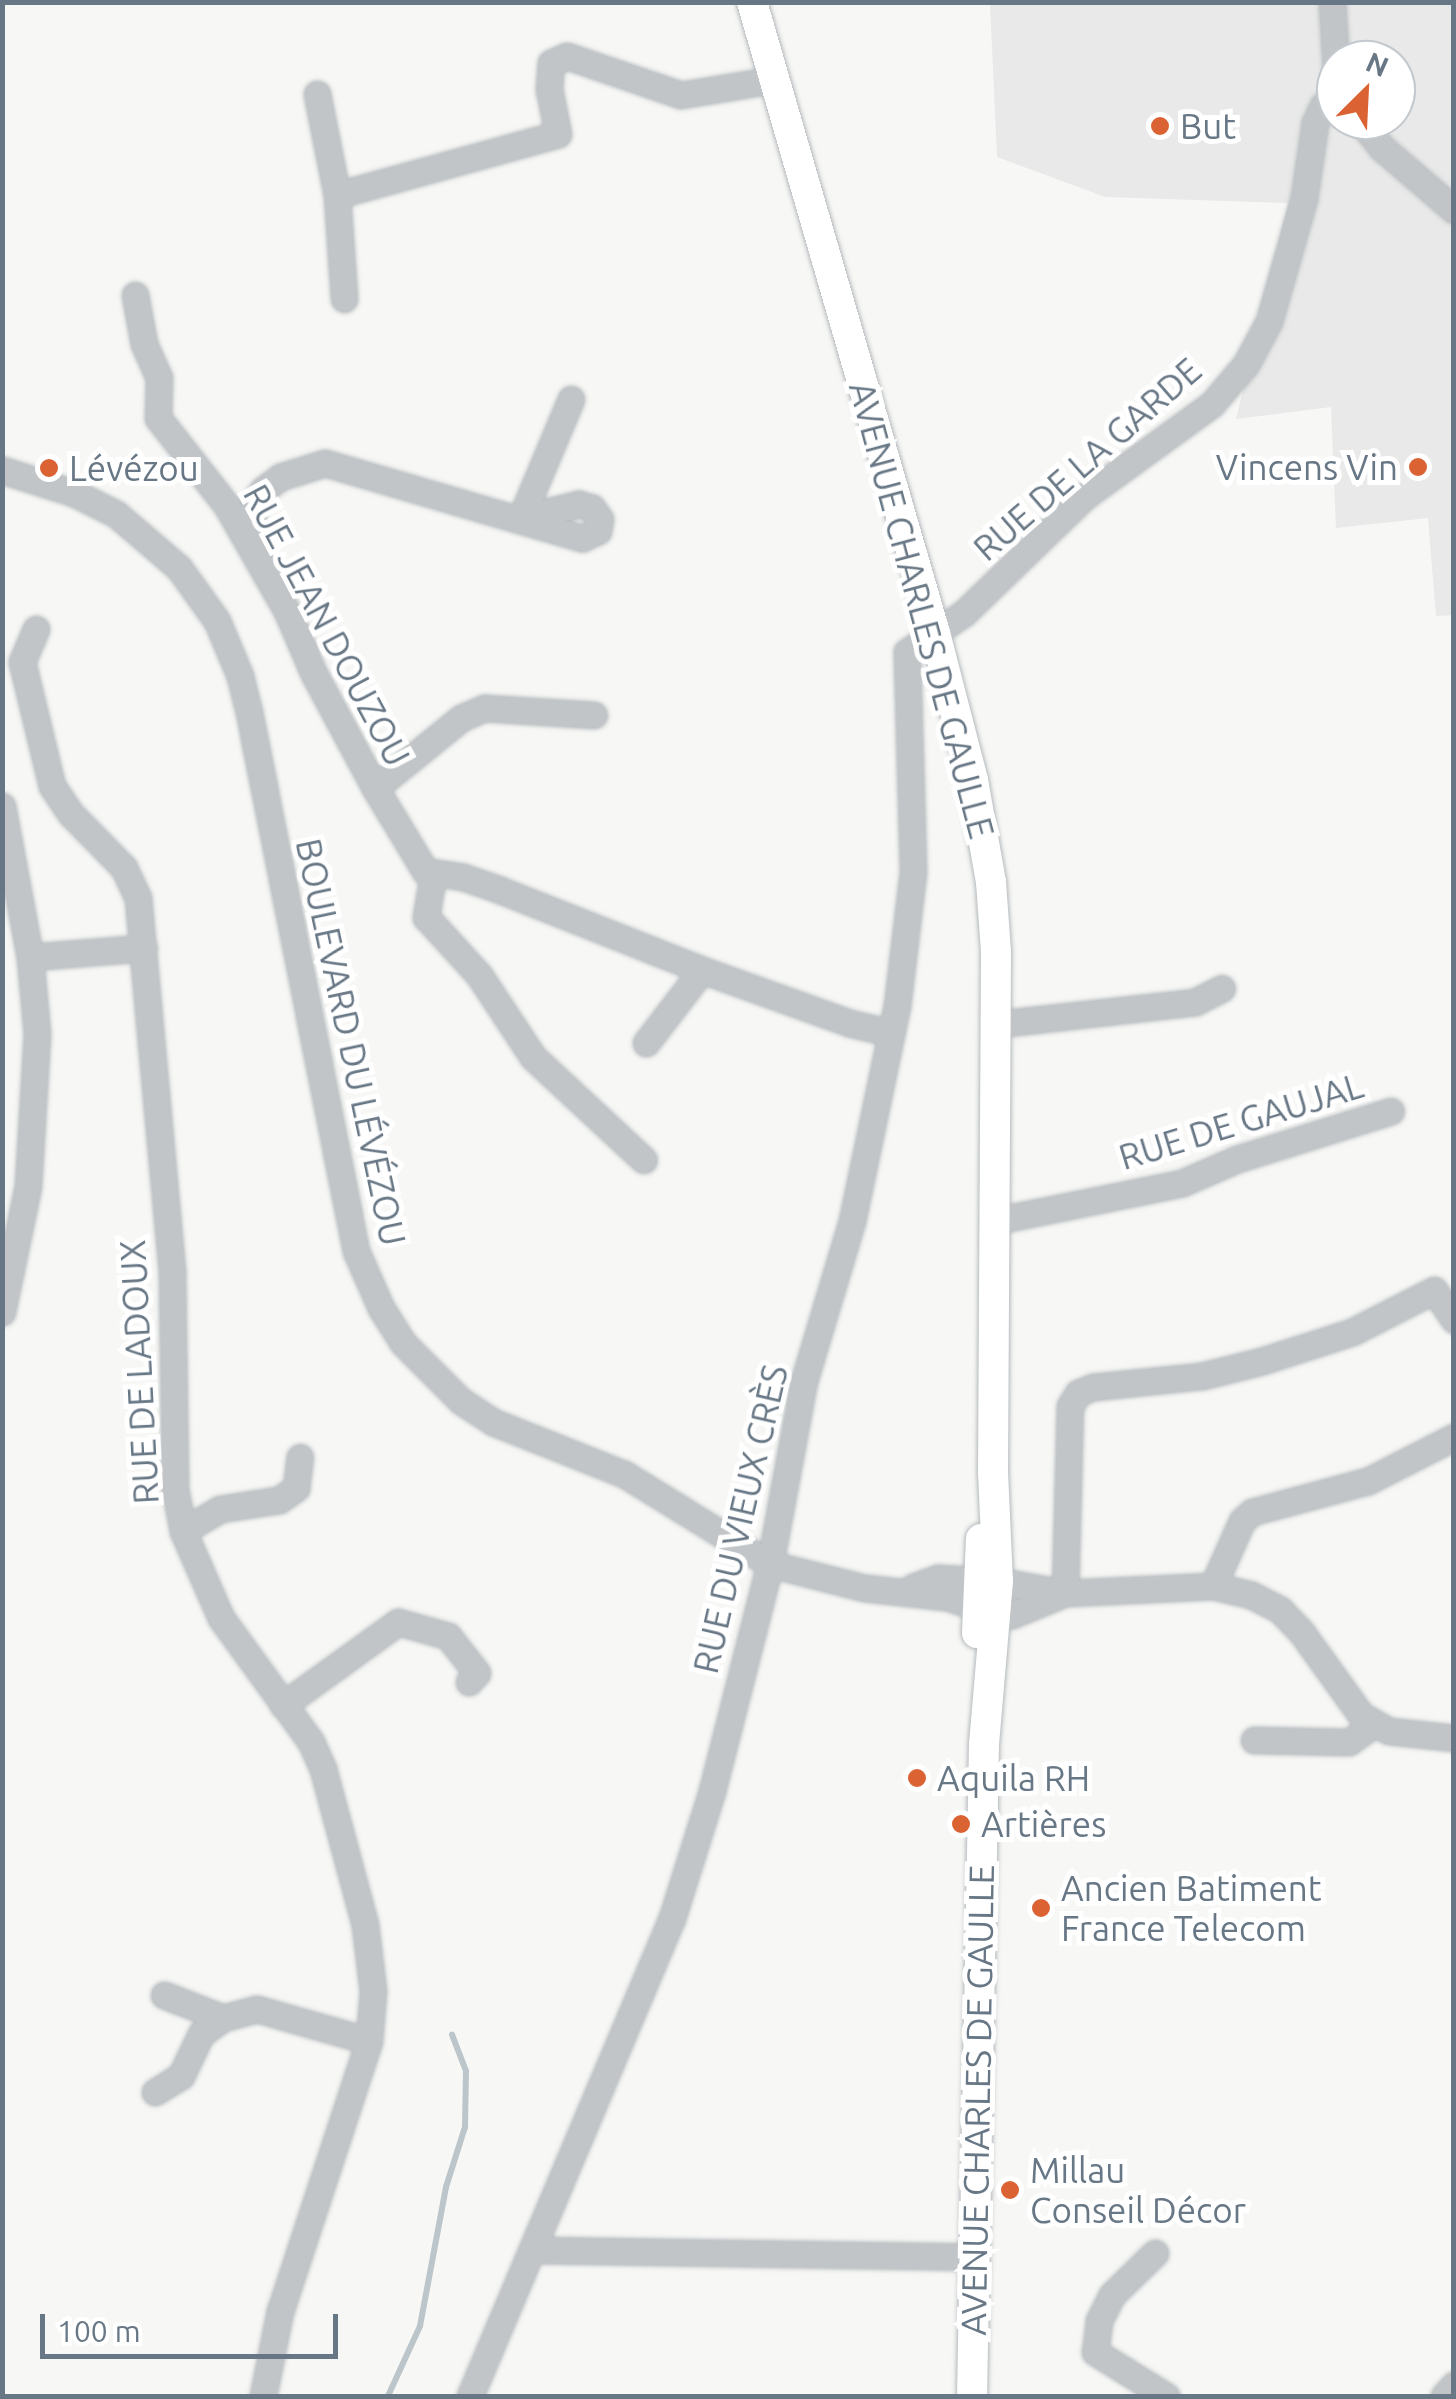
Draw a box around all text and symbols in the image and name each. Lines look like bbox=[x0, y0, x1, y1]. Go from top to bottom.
north arrow bbox=[1316, 40, 1416, 140]
text: N bbox=[1362, 46, 1393, 82]
place label: But bbox=[1180, 105, 1236, 147]
marker: But bbox=[1149, 115, 1171, 137]
street label: RUE DE LA GARDE bbox=[965, 349, 1209, 569]
street label: AVENUE CHARLES DE GAULLE bbox=[841, 377, 1003, 843]
place label: Vincens Vin bbox=[1216, 446, 1398, 488]
place label: Lévézou bbox=[69, 447, 199, 489]
marker: Vincens Vin bbox=[1407, 456, 1429, 478]
marker: Lévézou bbox=[38, 457, 60, 479]
street label: RUE JEAN DOUZOU bbox=[235, 477, 419, 773]
street label: BOULEVARD DU LÉVÉZOU bbox=[287, 835, 415, 1249]
street label: RUE DE GAUJAL bbox=[1114, 1064, 1368, 1178]
street label: RUE DE LADOUX bbox=[111, 1239, 167, 1505]
street label: RUE DU VIEUX CRÈS bbox=[684, 1361, 796, 1677]
place label: Aquila RH bbox=[937, 1757, 1090, 1799]
marker: Aquila RH bbox=[906, 1767, 928, 1789]
place label: Artières bbox=[981, 1803, 1106, 1845]
marker: Artières bbox=[950, 1813, 972, 1835]
street label: AVENUE CHARLES DE GAULLE bbox=[952, 1864, 1002, 2336]
place label: Ancien Batiment France Telecom bbox=[1061, 1867, 1322, 1949]
marker: Ancien Batiment France Telecom bbox=[1030, 1897, 1052, 1919]
place label: Millau Conseil Décor bbox=[1030, 2149, 1246, 2231]
marker: Millau Conseil Décor bbox=[999, 2179, 1021, 2201]
scale bar bbox=[45, 2294, 342, 2356]
text: 100 m bbox=[57, 2314, 141, 2348]

